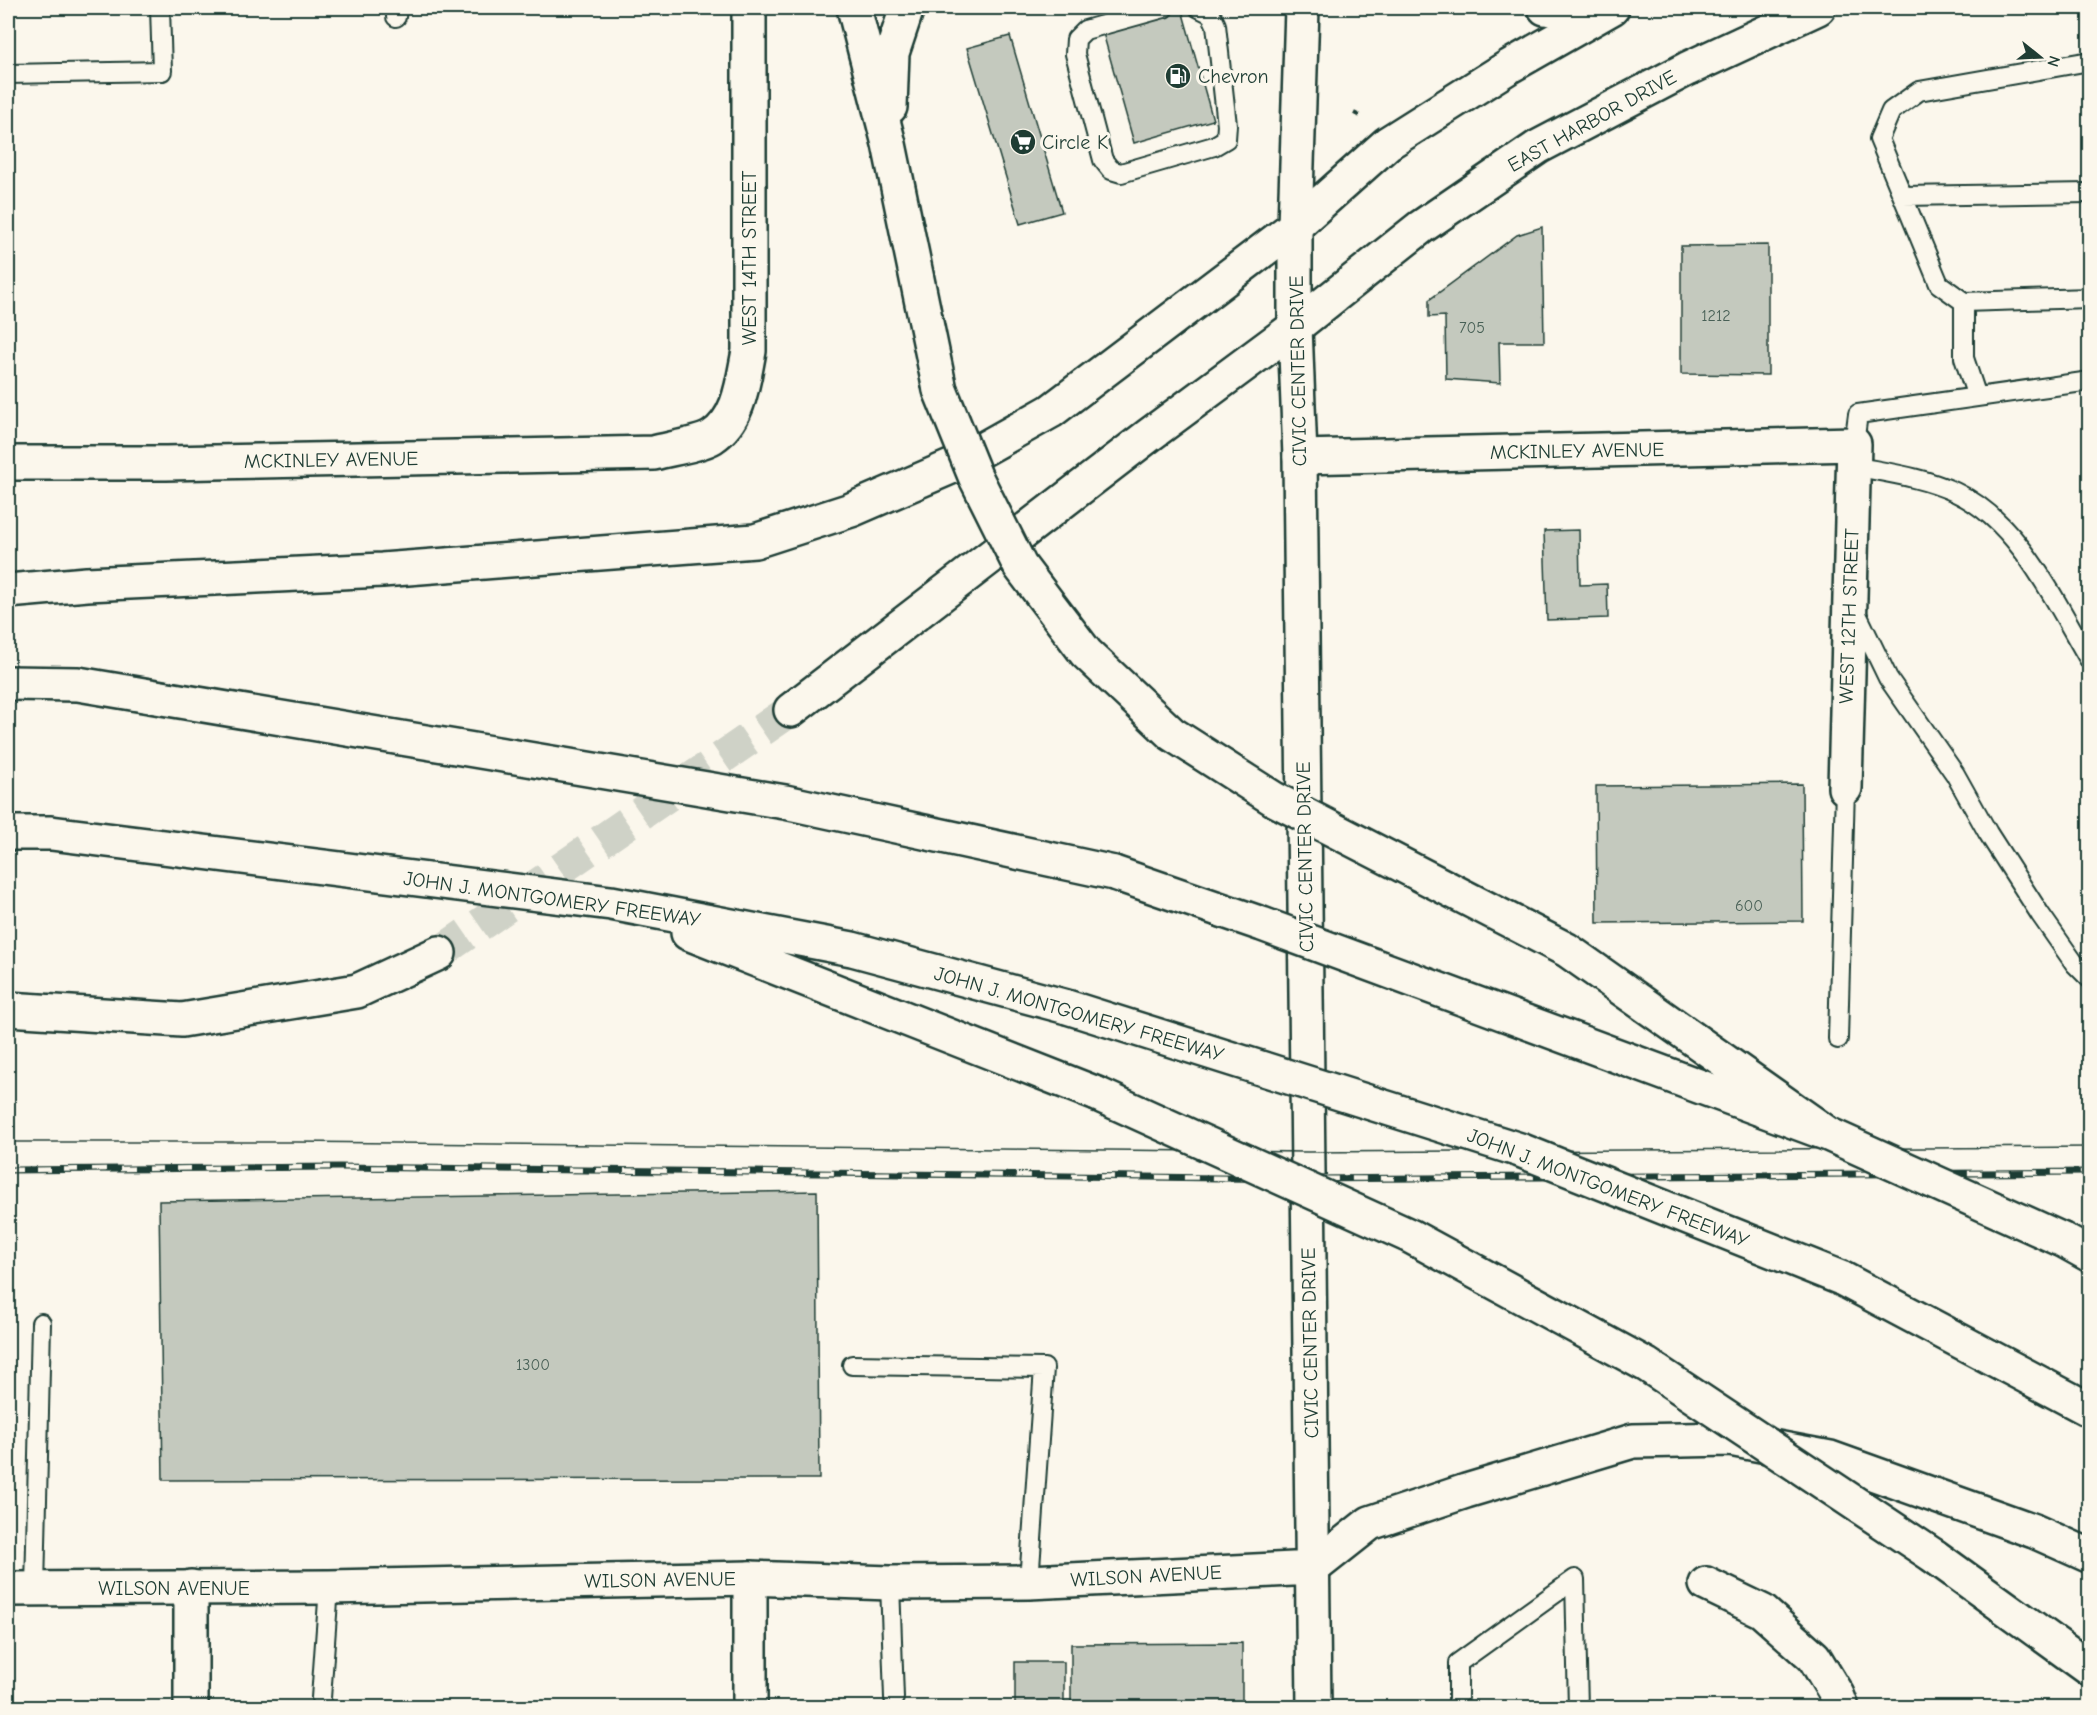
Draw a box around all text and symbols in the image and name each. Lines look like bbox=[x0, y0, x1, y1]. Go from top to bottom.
north arrow bbox=[2010, 27, 2070, 87]
text: N bbox=[2043, 54, 2063, 69]
fuel station icon: Chevron bbox=[1163, 61, 1193, 91]
place label: Chevron bbox=[1198, 65, 1269, 88]
street label: EAST HARBOR DRIVE bbox=[1504, 65, 1680, 177]
supermarket icon: Circle K bbox=[1008, 127, 1038, 157]
place label: Circle K bbox=[1042, 131, 1108, 154]
street label: WEST 14TH STREET bbox=[738, 170, 761, 345]
street label: CIVIC CENTER DRIVE bbox=[1285, 275, 1311, 467]
house number: 1212 bbox=[1701, 307, 1731, 325]
house number: 705 bbox=[1459, 319, 1485, 337]
street label: MCKINLEY AVENUE bbox=[1490, 438, 1664, 464]
street label: MCKINLEY AVENUE bbox=[244, 447, 418, 473]
street label: WEST 12TH STREET bbox=[1834, 527, 1864, 704]
street label: CIVIC CENTER DRIVE bbox=[1292, 761, 1318, 953]
street label: JOHN J. MONTGOMERY FREEWAY bbox=[402, 867, 702, 931]
house number: 600 bbox=[1735, 897, 1763, 915]
street label: JOHN J. MONTGOMERY FREEWAY bbox=[932, 962, 1226, 1066]
street label: JOHN J. MONTGOMERY FREEWAY bbox=[1464, 1124, 1752, 1252]
street label: CIVIC CENTER DRIVE bbox=[1297, 1247, 1323, 1439]
house number: 1300 bbox=[516, 1356, 550, 1374]
street label: WILSON AVENUE bbox=[1070, 1561, 1222, 1591]
street label: WILSON AVENUE bbox=[584, 1567, 736, 1593]
street label: WILSON AVENUE bbox=[98, 1577, 250, 1600]

